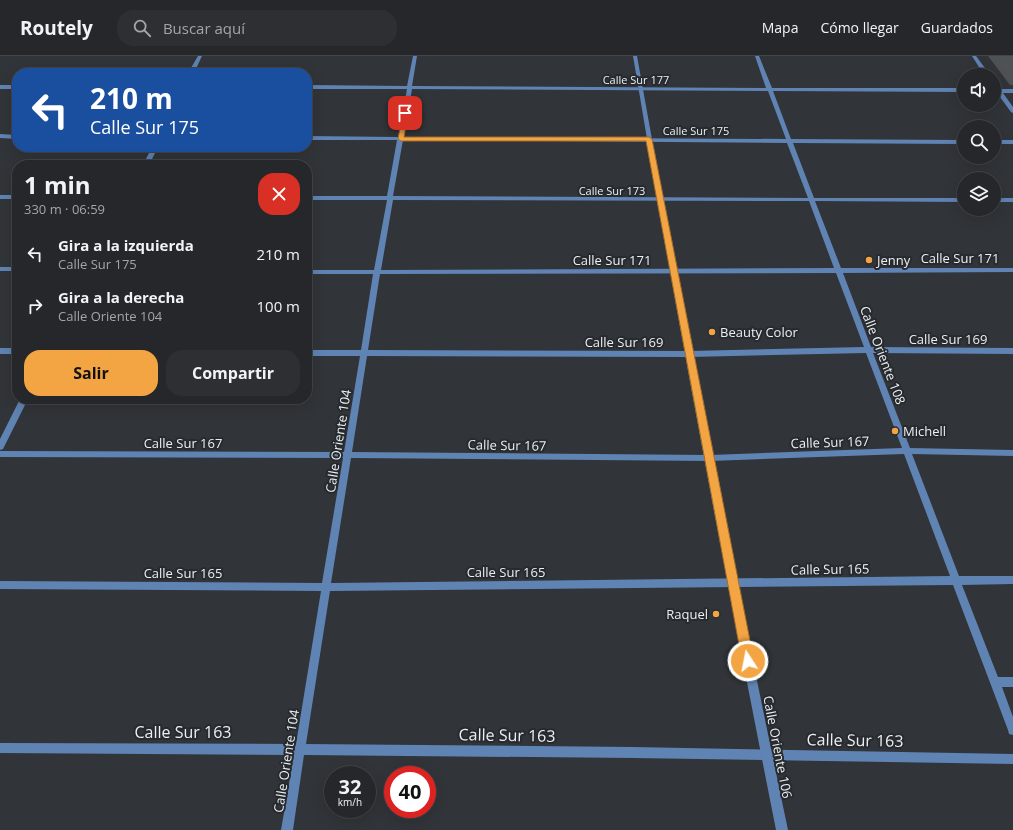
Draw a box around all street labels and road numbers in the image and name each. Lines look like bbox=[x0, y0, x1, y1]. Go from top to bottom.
street label: Calle Sur 177 bbox=[603, 72, 669, 87]
street label: Calle Sur 175 bbox=[663, 123, 729, 138]
street label: Calle Sur 173 bbox=[579, 183, 645, 198]
street label: Calle Sur 171 bbox=[921, 249, 999, 267]
street label: Calle Sur 171 bbox=[573, 251, 651, 269]
street label: Calle Oriente 108 bbox=[856, 303, 910, 407]
street label: Calle Sur 169 bbox=[909, 330, 987, 348]
street label: Calle Sur 169 bbox=[585, 333, 663, 351]
street label: Calle Oriente 104 bbox=[321, 388, 355, 494]
street label: Calle Sur 167 bbox=[790, 432, 870, 452]
street label: Calle Sur 167 bbox=[144, 434, 222, 452]
street label: Calle Sur 167 bbox=[467, 435, 547, 455]
street label: Calle Sur 165 bbox=[790, 559, 870, 579]
street label: Calle Sur 165 bbox=[467, 563, 545, 581]
street label: Calle Sur 165 bbox=[144, 564, 222, 582]
street label: Calle Oriente 106 bbox=[759, 694, 797, 800]
street label: Calle Oriente 104 bbox=[269, 708, 303, 814]
street label: Calle Sur 163 bbox=[135, 721, 231, 743]
street label: Calle Sur 163 bbox=[458, 723, 556, 747]
street label: Calle Sur 163 bbox=[806, 728, 904, 752]

